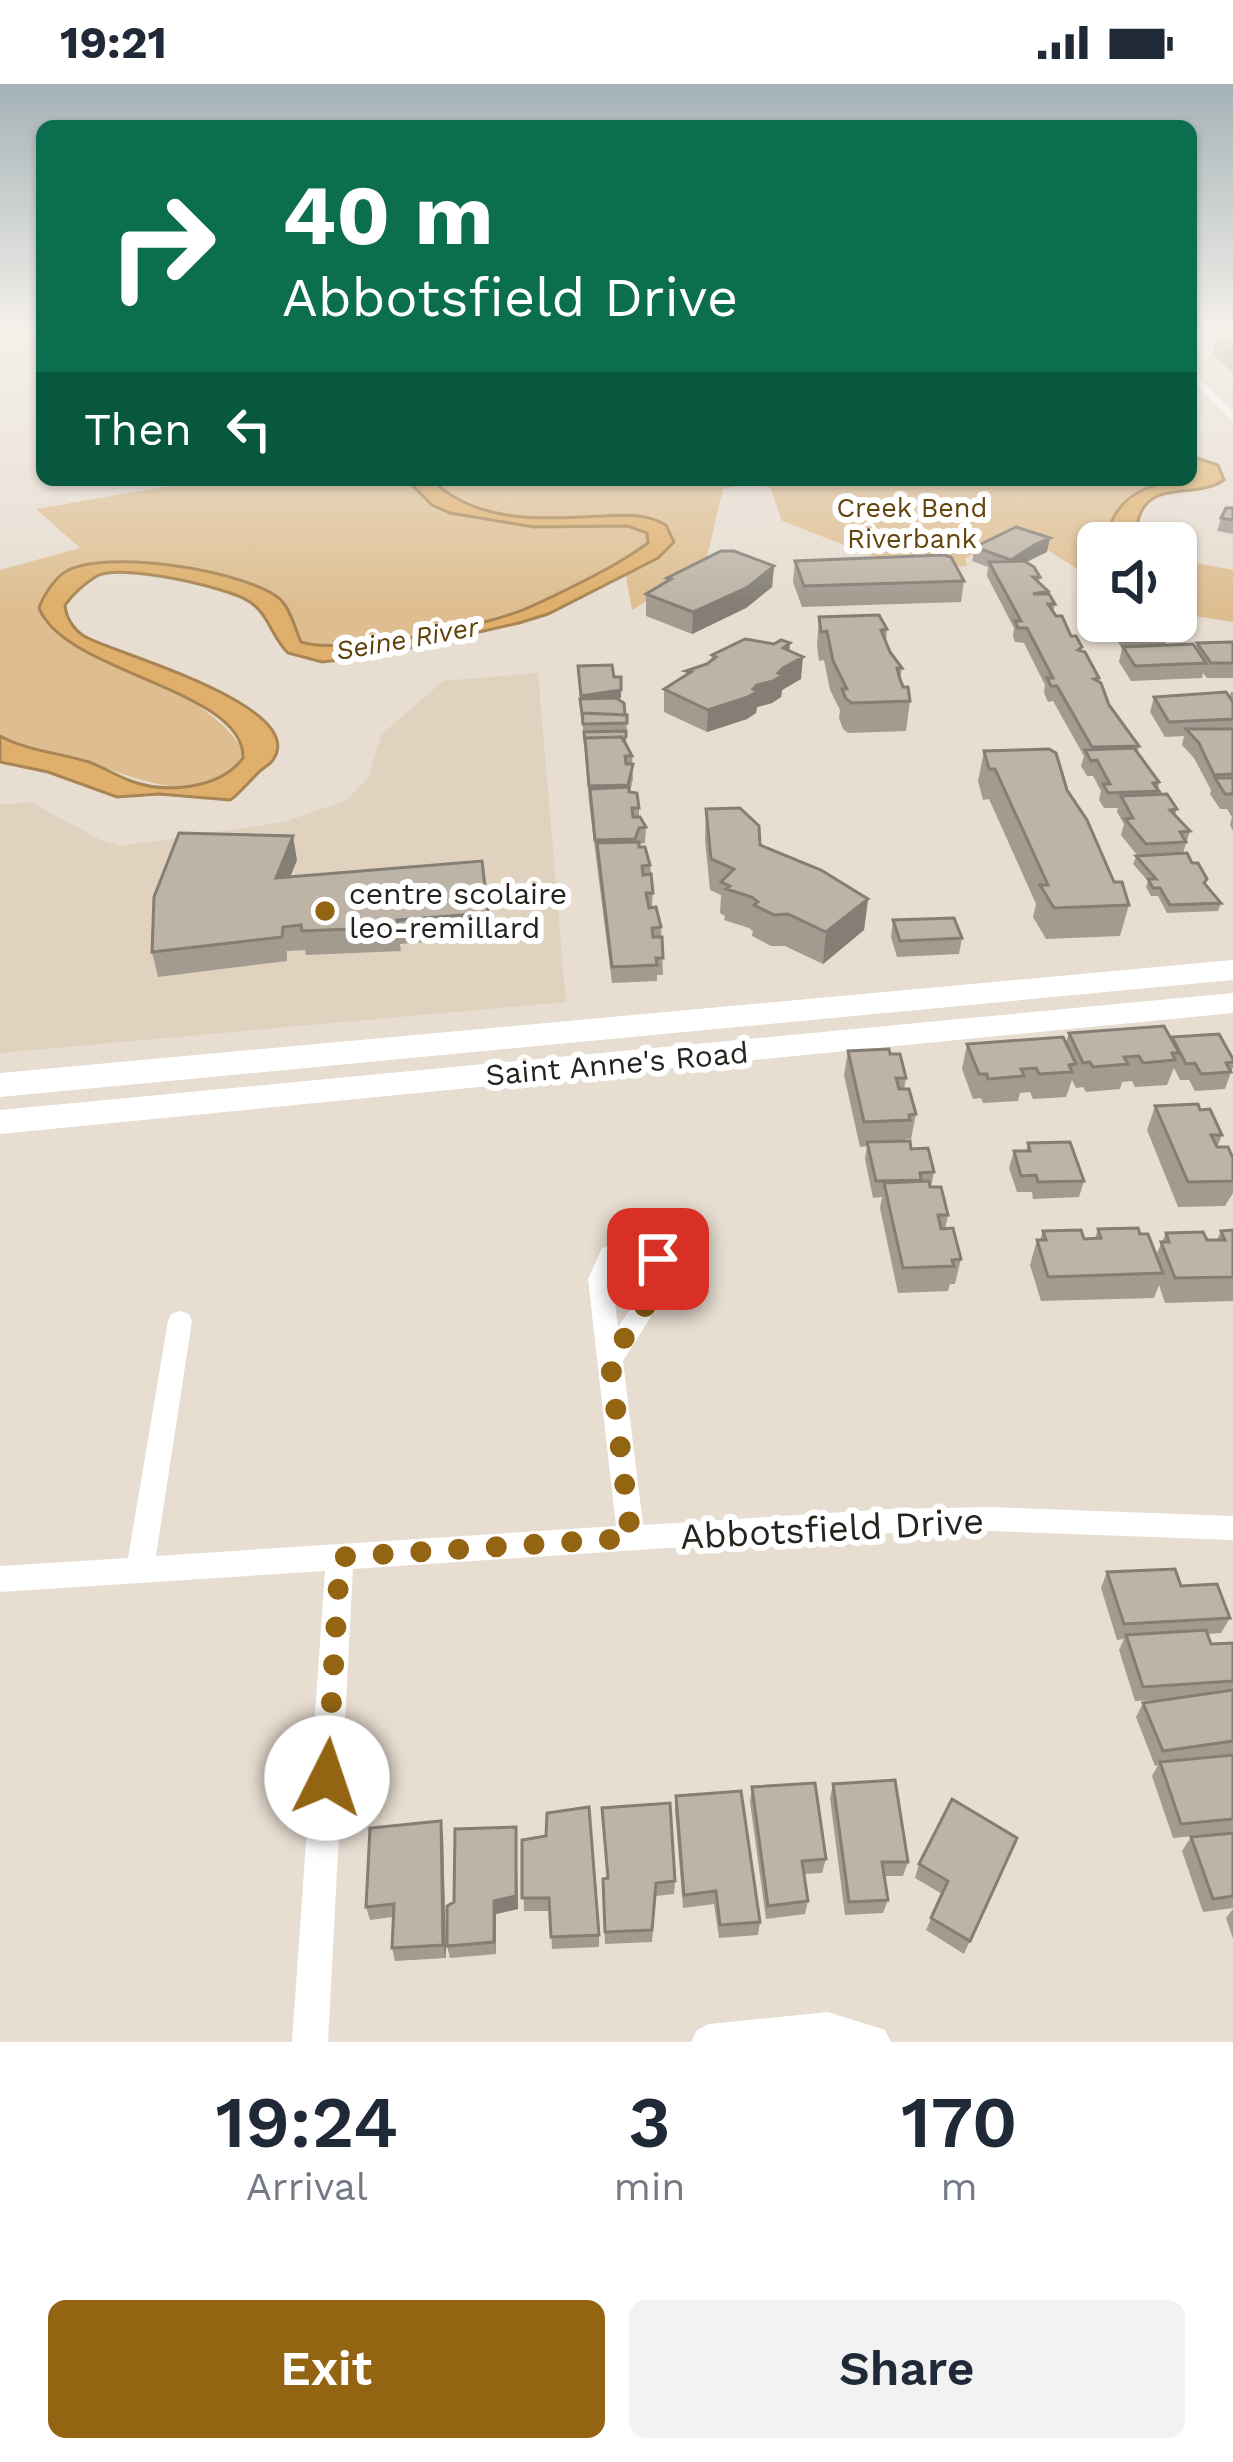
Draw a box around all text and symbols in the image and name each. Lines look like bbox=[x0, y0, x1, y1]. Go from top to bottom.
text: 19:21 bbox=[60, 16, 167, 69]
text: 40 m bbox=[282, 166, 493, 264]
icon: right bbox=[84, 168, 240, 324]
text: Abbotsfield Drive bbox=[282, 266, 738, 329]
icon: left bbox=[216, 396, 282, 462]
text: Then bbox=[84, 403, 192, 456]
park label: Creek Bend Riverbank bbox=[836, 492, 988, 555]
map controls bbox=[1077, 522, 1197, 642]
button: sound bbox=[1077, 522, 1197, 642]
water label: Seine River bbox=[333, 610, 482, 667]
place label: centre scolaire leo-remillard bbox=[349, 876, 567, 945]
marker: centre scolaire leo-remillard bbox=[312, 898, 338, 924]
street label: Saint Anne's Road bbox=[484, 1035, 750, 1092]
pin bbox=[607, 1208, 709, 1310]
icon: arrive bbox=[625, 1226, 691, 1292]
street label: Abbotsfield Drive bbox=[679, 1500, 985, 1558]
position arrow bbox=[264, 1715, 390, 1841]
text: 19:24 bbox=[215, 2080, 398, 2164]
text: 3 bbox=[628, 2080, 671, 2164]
text: 170 bbox=[901, 2080, 1018, 2164]
text: Arrival bbox=[246, 2164, 368, 2209]
text: min bbox=[614, 2164, 685, 2209]
text: m bbox=[941, 2164, 978, 2209]
button: Exit bbox=[48, 2300, 605, 2438]
button: Share bbox=[629, 2300, 1185, 2438]

